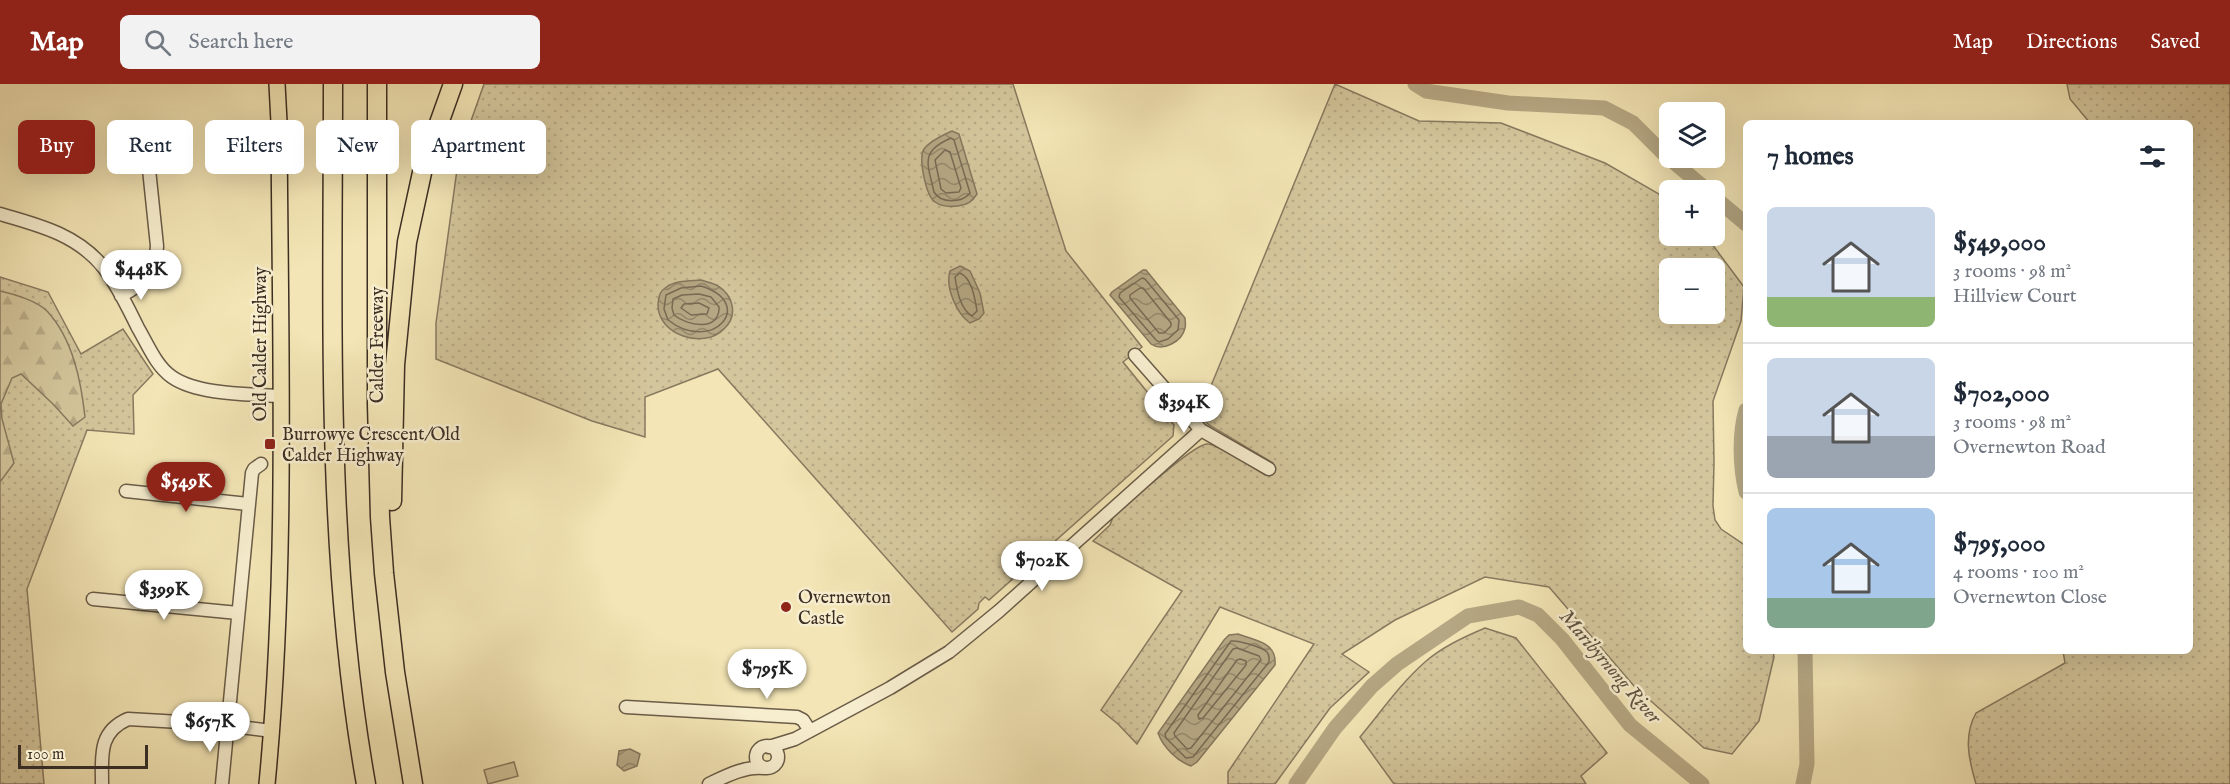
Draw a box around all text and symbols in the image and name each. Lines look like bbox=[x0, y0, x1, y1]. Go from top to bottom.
search box bbox=[120, 15, 540, 69]
text: Map bbox=[30, 25, 84, 60]
icon: search bbox=[141, 26, 174, 59]
text: Search here bbox=[189, 28, 293, 56]
text: Map bbox=[1953, 29, 1993, 56]
text: Directions bbox=[2026, 29, 2117, 56]
text: Saved bbox=[2150, 29, 2200, 56]
map controls bbox=[1659, 102, 1725, 324]
button: layers bbox=[1659, 102, 1725, 168]
chip: Buy bbox=[18, 120, 95, 174]
chip: Rent bbox=[107, 120, 193, 174]
chip: Filters bbox=[205, 120, 304, 174]
chip: New bbox=[316, 120, 399, 174]
chip: Apartment bbox=[411, 120, 546, 174]
text: 7 homes bbox=[1767, 140, 1854, 173]
icon: filters bbox=[2136, 140, 2169, 173]
button: + bbox=[1659, 180, 1725, 246]
text: $549,000 bbox=[1953, 226, 2046, 259]
icon: home bbox=[1815, 231, 1887, 303]
pin: $448K bbox=[99, 250, 183, 301]
text: $448K bbox=[115, 257, 168, 282]
button: − bbox=[1659, 258, 1725, 324]
text: 3 rooms · 98 m² bbox=[1953, 259, 2071, 284]
street label: Old Calder Highway bbox=[250, 266, 273, 421]
text: Hillview Court bbox=[1953, 284, 2077, 309]
street label: Calder Freeway bbox=[367, 287, 390, 403]
text: $702,000 bbox=[1953, 377, 2050, 410]
icon: home bbox=[1815, 382, 1887, 454]
pin: $394K bbox=[1142, 383, 1226, 434]
text: $394K bbox=[1158, 390, 1210, 415]
text: 3 rooms · 98 m² bbox=[1953, 410, 2071, 435]
place label: Burrowye Crescent/Old Calder Highway bbox=[282, 424, 460, 468]
text: Overnewton Road bbox=[1953, 435, 2106, 460]
marker: Burrowye Crescent/Old Calder Highway bbox=[263, 437, 277, 451]
pin: $549K bbox=[144, 462, 228, 513]
text: $549K bbox=[160, 469, 212, 494]
text: $795,000 bbox=[1953, 527, 2046, 560]
icon: home bbox=[1815, 532, 1887, 604]
pin: $702K bbox=[1000, 541, 1084, 592]
text: $702K bbox=[1015, 548, 1069, 573]
text: 4 rooms · 100 m² bbox=[1953, 560, 2084, 585]
pin: $399K bbox=[122, 570, 206, 621]
text: $399K bbox=[139, 577, 189, 602]
text: Overnewton Close bbox=[1953, 585, 2107, 610]
place label: Overnewton Castle bbox=[798, 587, 891, 631]
marker: Overnewton Castle bbox=[779, 600, 793, 614]
water label: Maribyrnong River bbox=[1553, 605, 1667, 731]
pin: $795K bbox=[725, 649, 809, 700]
text: $795K bbox=[742, 656, 792, 681]
pin: $657K bbox=[168, 702, 252, 753]
text: $657K bbox=[185, 709, 235, 734]
scale bar bbox=[18, 742, 148, 770]
text: 100 m bbox=[27, 745, 64, 765]

